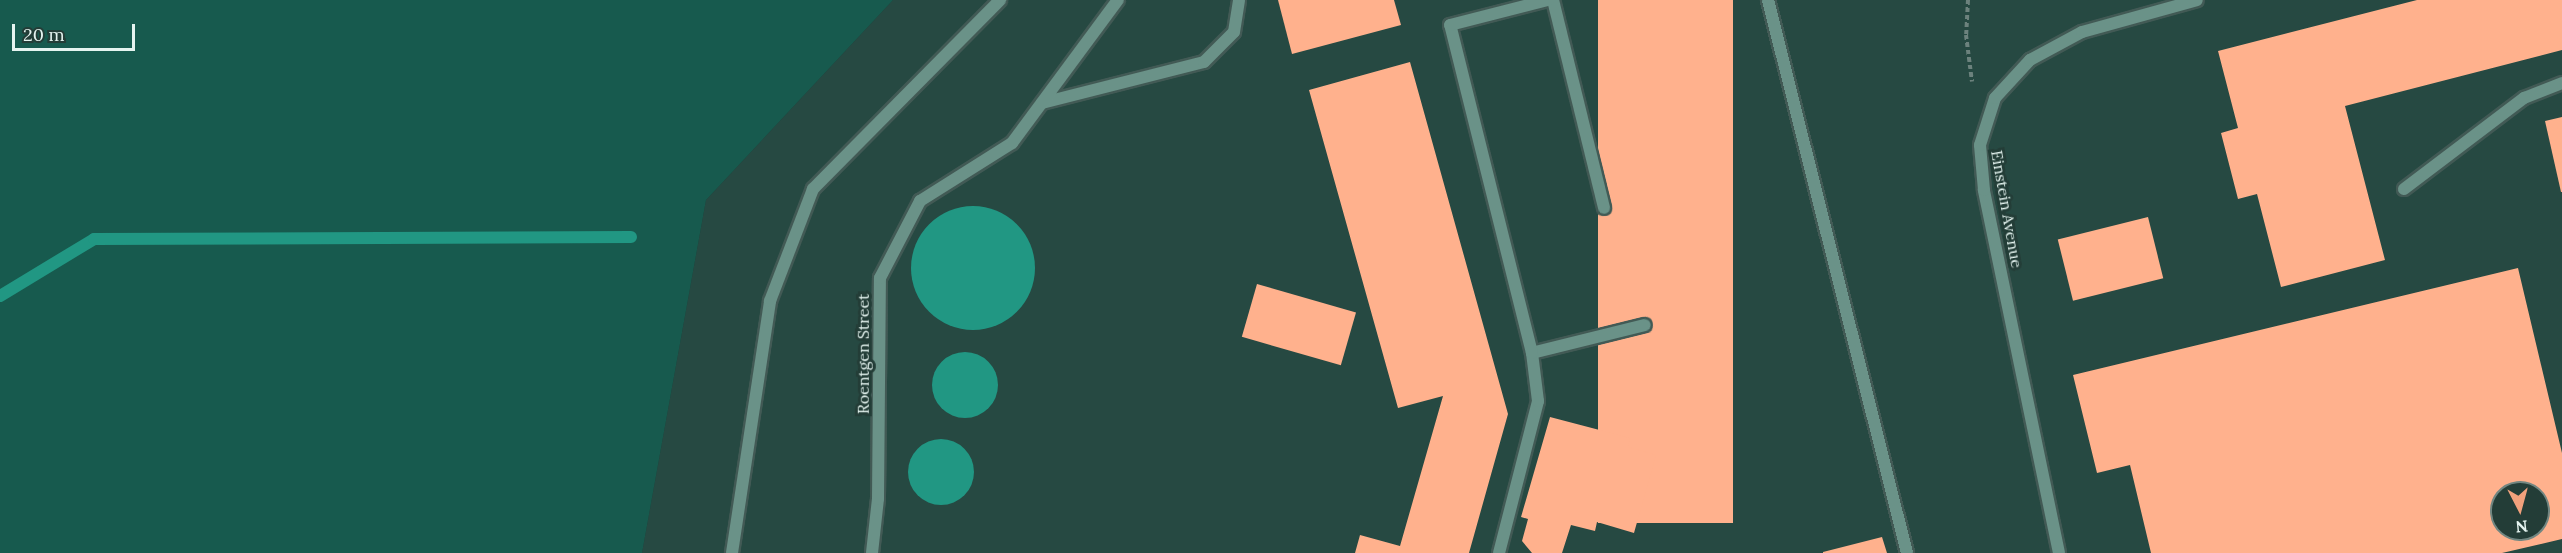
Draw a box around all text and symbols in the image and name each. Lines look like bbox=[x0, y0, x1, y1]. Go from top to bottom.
scale bar bbox=[15, 12, 138, 50]
text: 20 m bbox=[23, 23, 65, 46]
street label: Einstein Avenue bbox=[1987, 149, 2027, 269]
street label: Roentgen Street bbox=[853, 294, 873, 414]
north arrow bbox=[2490, 481, 2550, 541]
text: N bbox=[2514, 516, 2529, 538]

